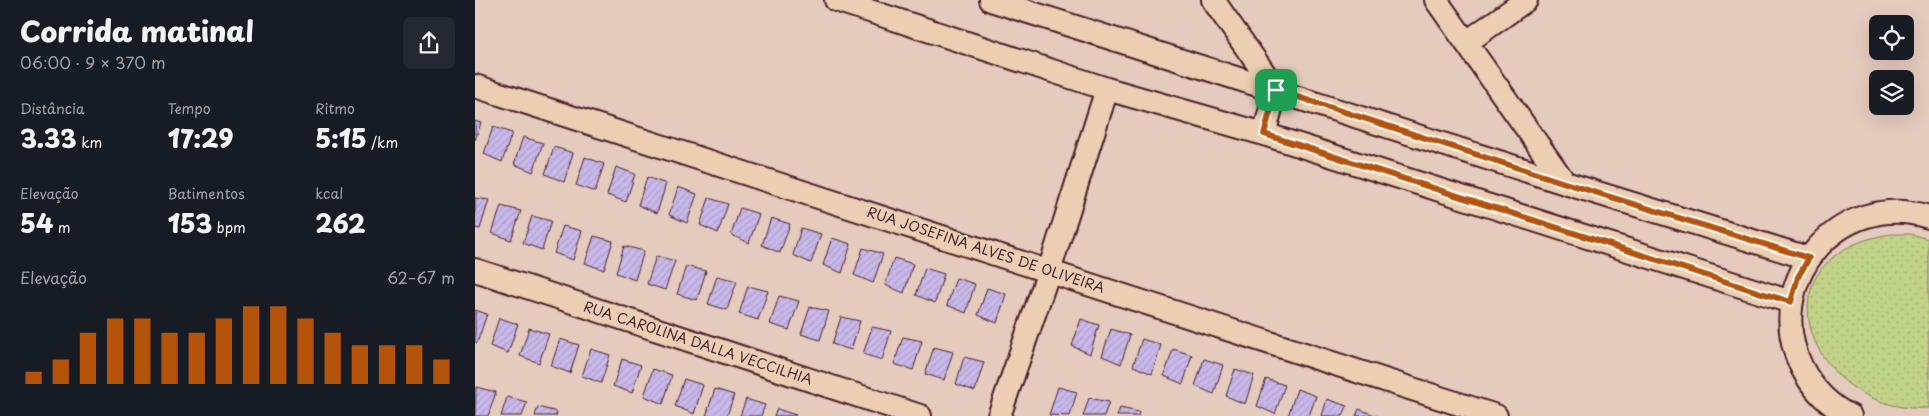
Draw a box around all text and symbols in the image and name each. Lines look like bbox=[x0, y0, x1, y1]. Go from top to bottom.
text: Corrida matinal bbox=[20, 9, 254, 52]
map controls bbox=[1869, 15, 1914, 115]
button: locate bbox=[1869, 15, 1914, 60]
button: share bbox=[403, 17, 455, 69]
text: 06:00 · 9 × 370 m bbox=[20, 50, 165, 74]
pin bbox=[1255, 69, 1297, 111]
button: layers bbox=[1869, 70, 1914, 115]
icon: arrive bbox=[1262, 76, 1290, 104]
text: Distância bbox=[20, 98, 85, 119]
text: Tempo bbox=[168, 98, 210, 119]
text: Ritmo bbox=[315, 98, 355, 119]
text: 3.33 bbox=[20, 119, 77, 157]
text: 17:29 bbox=[168, 119, 233, 157]
text: 5:15 bbox=[315, 119, 367, 157]
text: km bbox=[77, 132, 102, 153]
text: /km bbox=[367, 132, 398, 153]
text: Elevação bbox=[20, 183, 79, 204]
text: Batimentos bbox=[168, 183, 245, 204]
text: kcal bbox=[315, 183, 343, 204]
street label: RUA JOSEFINA ALVES DE OLIVEIRA bbox=[865, 201, 1108, 298]
text: 54 bbox=[20, 204, 53, 242]
text: 153 bbox=[168, 204, 212, 242]
text: 262 bbox=[315, 204, 365, 242]
text: m bbox=[53, 217, 70, 238]
text: bpm bbox=[212, 217, 246, 238]
text: Elevação bbox=[20, 265, 87, 289]
text: 62–67 m bbox=[387, 265, 455, 289]
street label: RUA CAROLINA DALLA VECCILHIA bbox=[581, 295, 816, 390]

